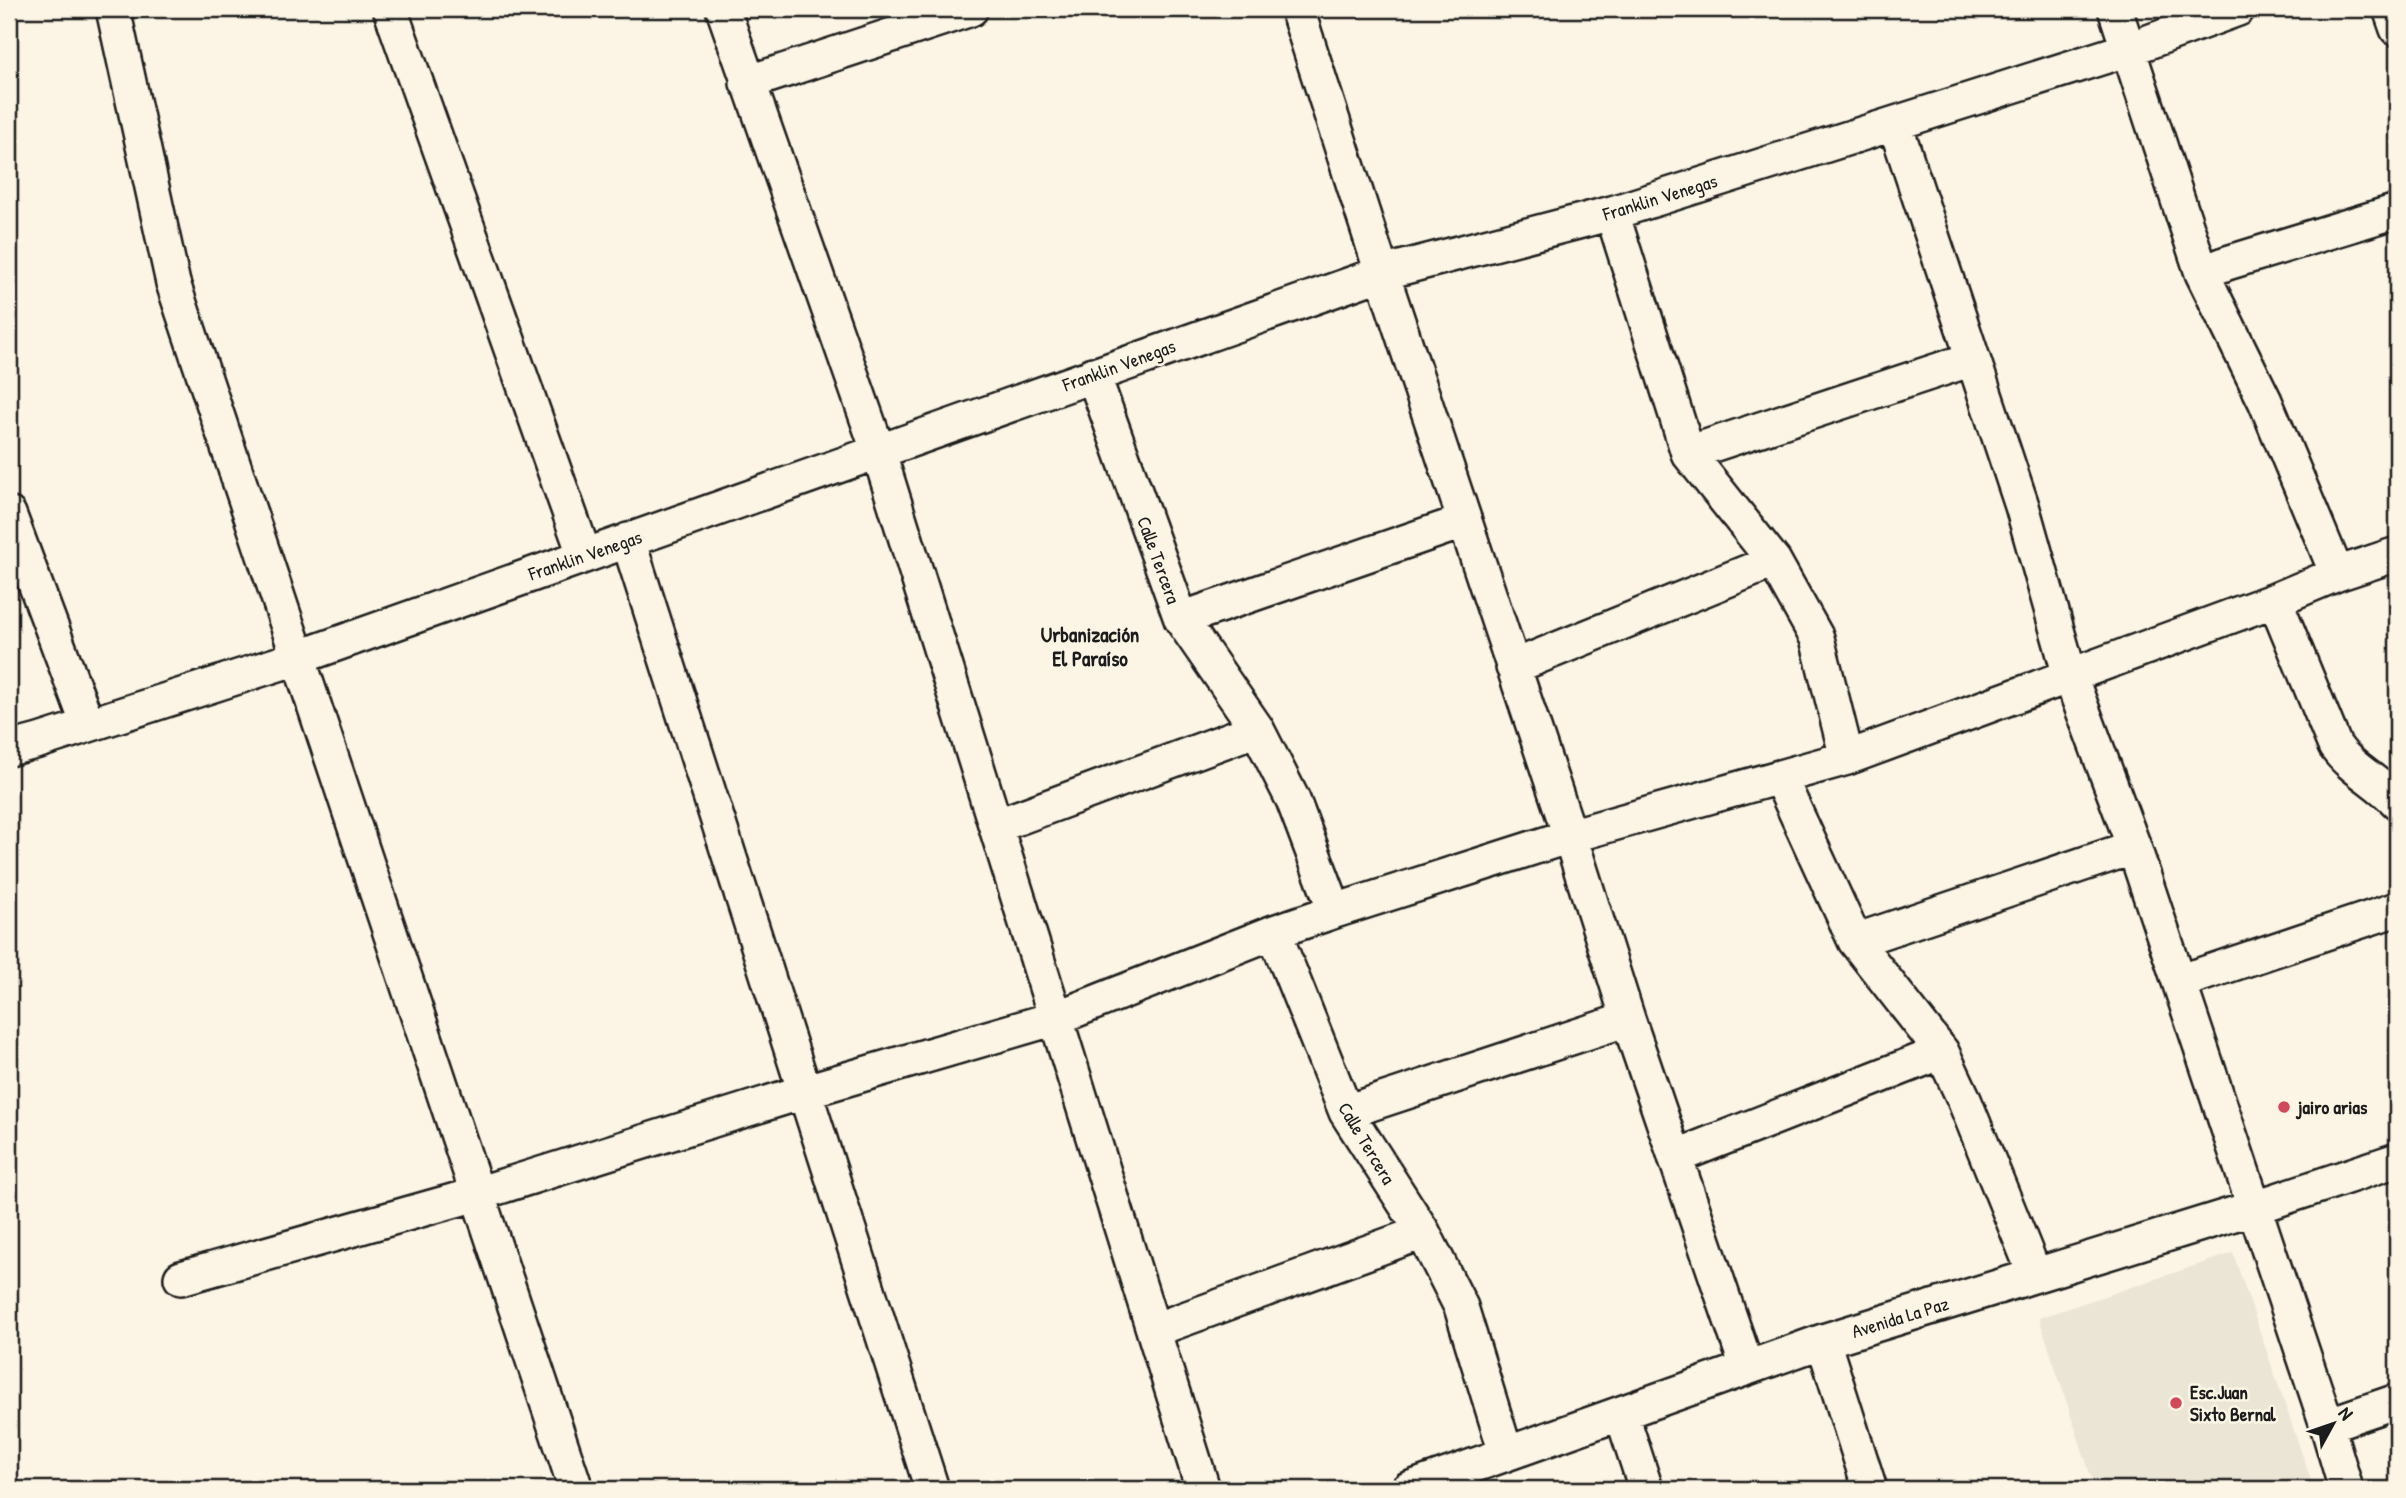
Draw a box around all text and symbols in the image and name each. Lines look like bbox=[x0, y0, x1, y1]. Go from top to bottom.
street label: Franklin Venegas bbox=[1599, 167, 1720, 227]
street label: Franklin Venegas bbox=[1058, 333, 1179, 398]
street label: Calle Tercera bbox=[1131, 513, 1187, 608]
street label: Franklin Venegas bbox=[524, 523, 645, 587]
district label: Urbanización El Paraíso bbox=[1041, 620, 1139, 673]
place label: jairo arias bbox=[2295, 1094, 2368, 1120]
street label: Calle Tercera bbox=[1332, 1097, 1402, 1189]
marker: jairo arias bbox=[2276, 1099, 2292, 1115]
street label: Avenida La Paz bbox=[1848, 1290, 1952, 1344]
place label: Esc.Juan Sixto Bernal bbox=[2190, 1379, 2277, 1427]
north arrow bbox=[2298, 1390, 2368, 1460]
marker: Esc.Juan Sixto Bernal bbox=[2168, 1395, 2184, 1411]
text: N bbox=[2333, 1401, 2359, 1425]

